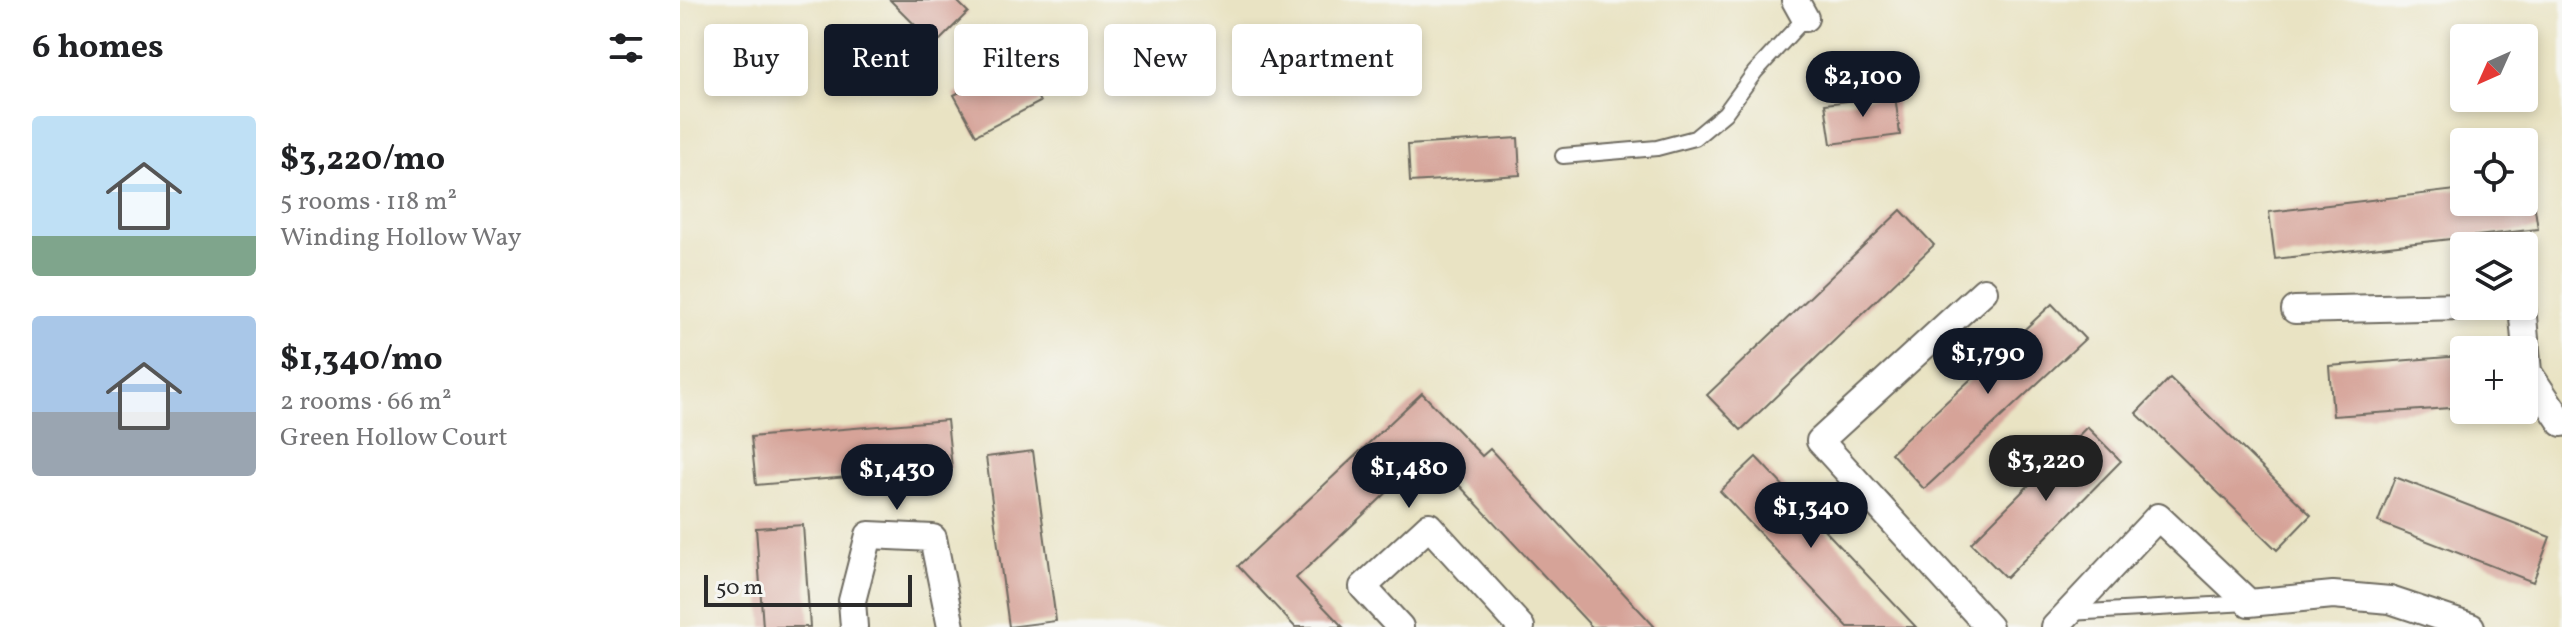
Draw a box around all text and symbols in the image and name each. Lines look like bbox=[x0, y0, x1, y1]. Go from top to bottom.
chip: Buy bbox=[704, 24, 808, 96]
chip: Rent bbox=[824, 24, 938, 96]
chip: Filters bbox=[954, 24, 1088, 96]
chip: New bbox=[1104, 24, 1216, 96]
chip: Apartment bbox=[1232, 24, 1422, 96]
north arrow bbox=[2450, 24, 2538, 112]
map controls bbox=[2450, 24, 2538, 424]
text: 6 homes bbox=[32, 25, 164, 72]
icon: filters bbox=[604, 26, 648, 70]
pin: $2,100 bbox=[1798, 51, 1928, 119]
text: $2,100 bbox=[1824, 59, 1902, 95]
button: locate bbox=[2450, 128, 2538, 216]
text: $3,220/mo bbox=[280, 137, 445, 184]
icon: home bbox=[96, 148, 192, 244]
text: 5 rooms · 118 m² bbox=[280, 184, 457, 220]
text: Winding Hollow Way bbox=[280, 220, 522, 256]
button: layers bbox=[2450, 232, 2538, 320]
pin: $1,790 bbox=[1923, 328, 2053, 396]
text: $1,790 bbox=[1951, 336, 2025, 372]
button: + bbox=[2450, 336, 2538, 424]
text: $1,340/mo bbox=[280, 337, 443, 384]
icon: home bbox=[96, 348, 192, 444]
text: 2 rooms · 66 m² bbox=[280, 384, 452, 420]
text: Green Hollow Court bbox=[280, 420, 508, 456]
pin: $3,220 bbox=[1981, 435, 2111, 503]
pin: $1,480 bbox=[1344, 442, 1474, 510]
text: $3,220 bbox=[2007, 443, 2085, 479]
pin: $1,430 bbox=[832, 444, 962, 512]
text: $1,480 bbox=[1370, 450, 1448, 486]
text: $1,430 bbox=[859, 452, 935, 488]
pin: $1,340 bbox=[1746, 482, 1876, 550]
text: $1,340 bbox=[1773, 490, 1849, 526]
scale bar bbox=[704, 571, 912, 607]
text: 50 m bbox=[716, 573, 763, 604]

